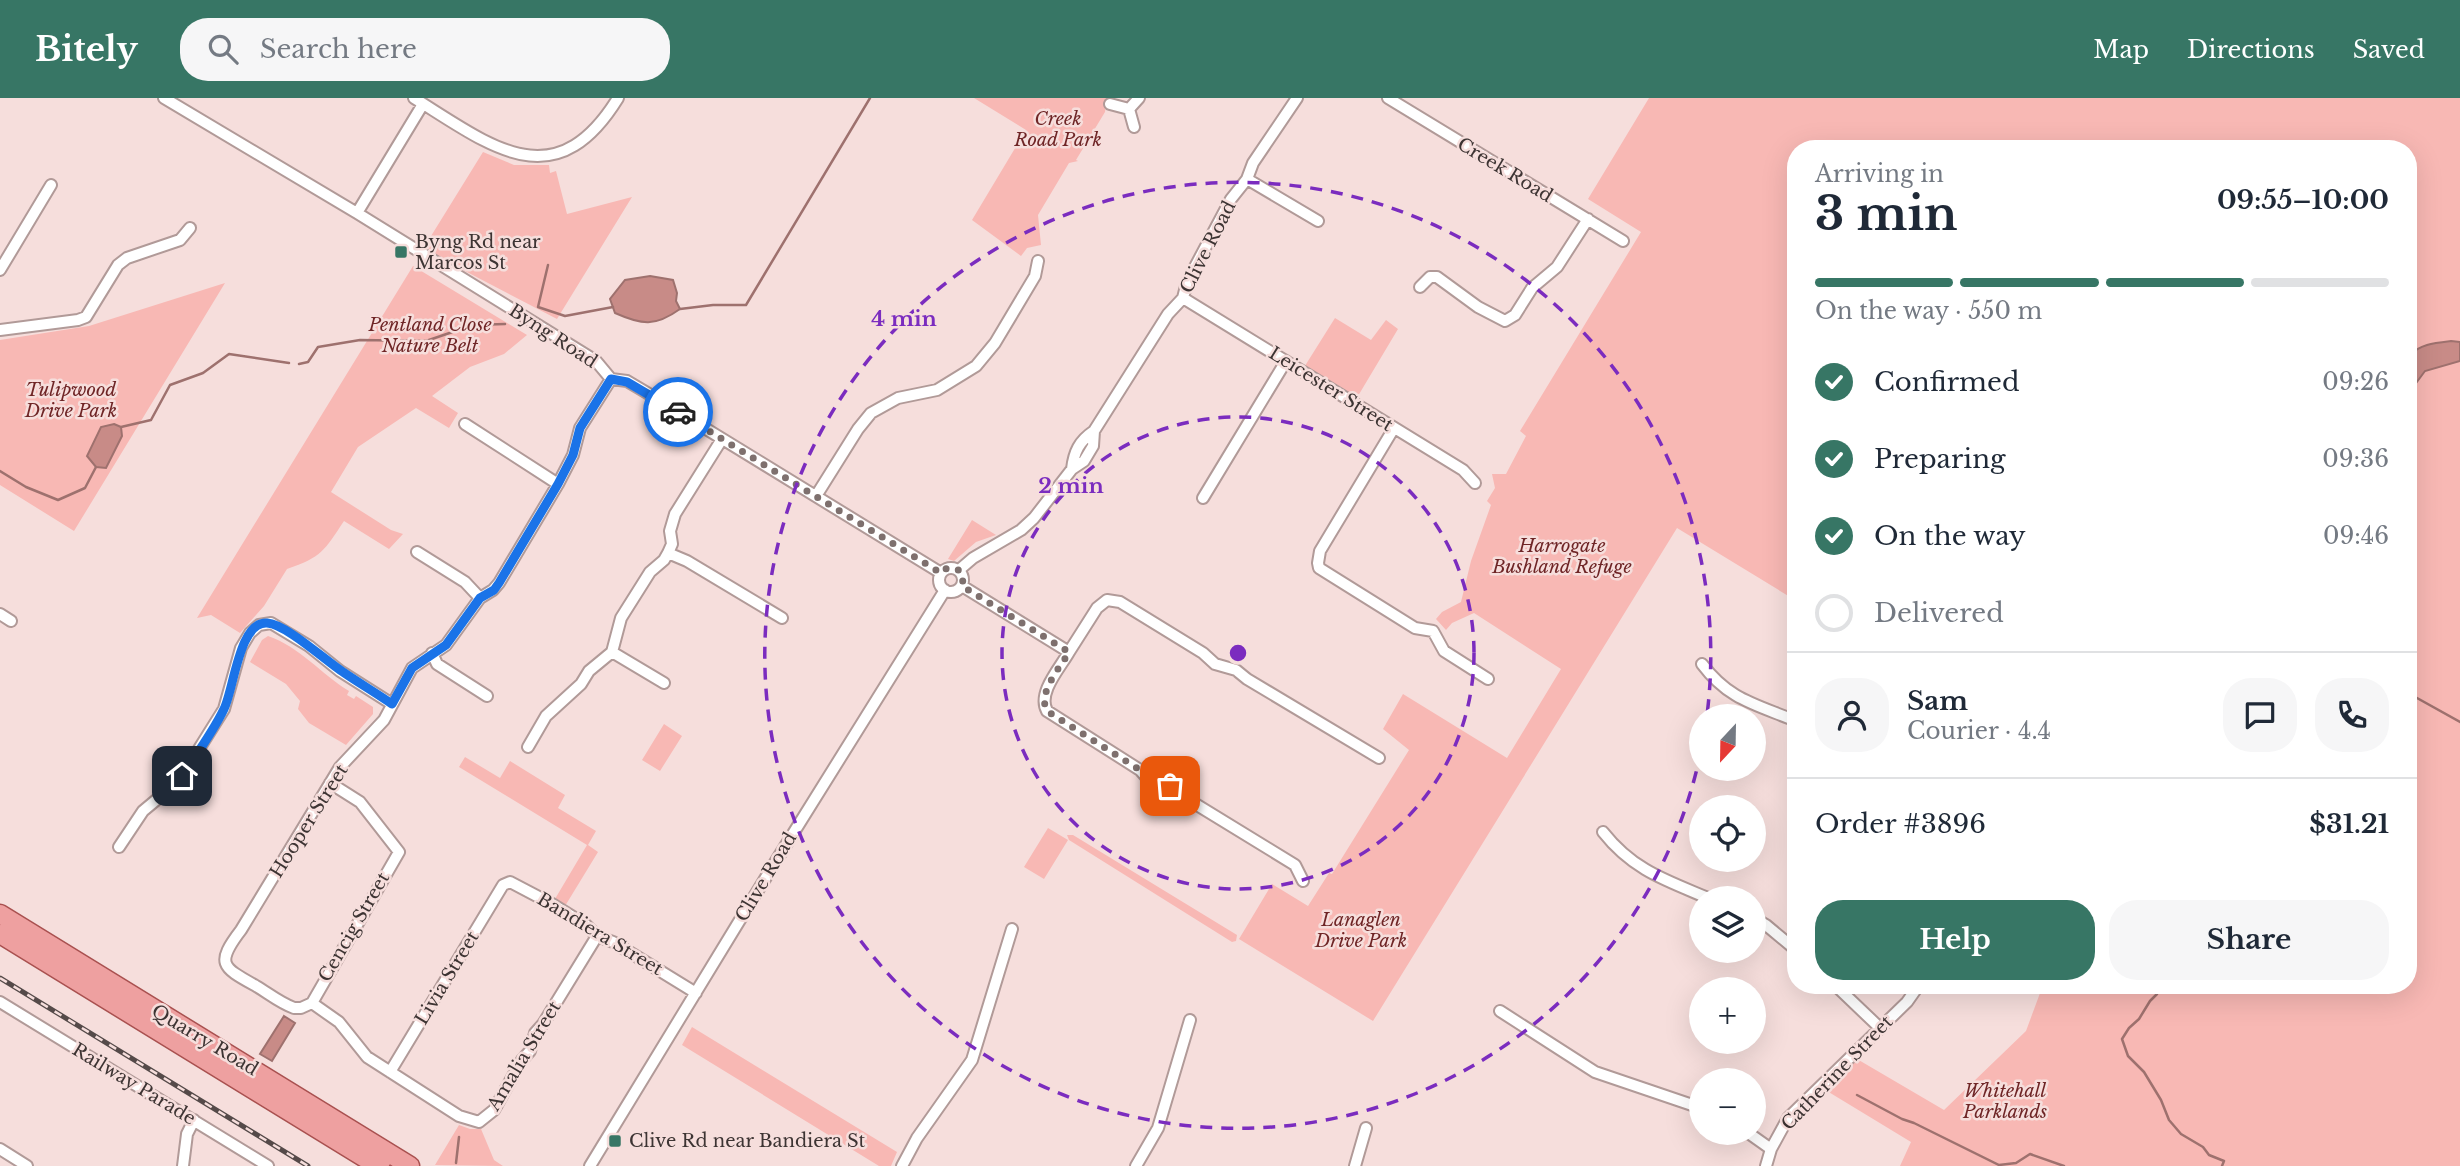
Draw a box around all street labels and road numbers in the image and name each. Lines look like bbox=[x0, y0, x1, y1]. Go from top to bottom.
street label: Creek Road bbox=[1453, 133, 1557, 207]
street label: Clive Road bbox=[1175, 197, 1241, 297]
street label: Byng Road bbox=[505, 299, 601, 373]
street label: Leicester Street bbox=[1265, 342, 1397, 436]
street label: Hooper Street bbox=[265, 760, 353, 882]
street label: Clive Road bbox=[731, 828, 801, 926]
street label: Cencig Street bbox=[314, 868, 394, 986]
street label: Bandiera Street bbox=[533, 888, 667, 980]
street label: Livia Street bbox=[410, 927, 484, 1029]
street label: Amalia Street bbox=[482, 997, 566, 1116]
street label: Quarry Road bbox=[148, 1000, 262, 1080]
street label: Catherine Street bbox=[1777, 1011, 1897, 1135]
street label: Railway Parade bbox=[68, 1039, 200, 1129]

